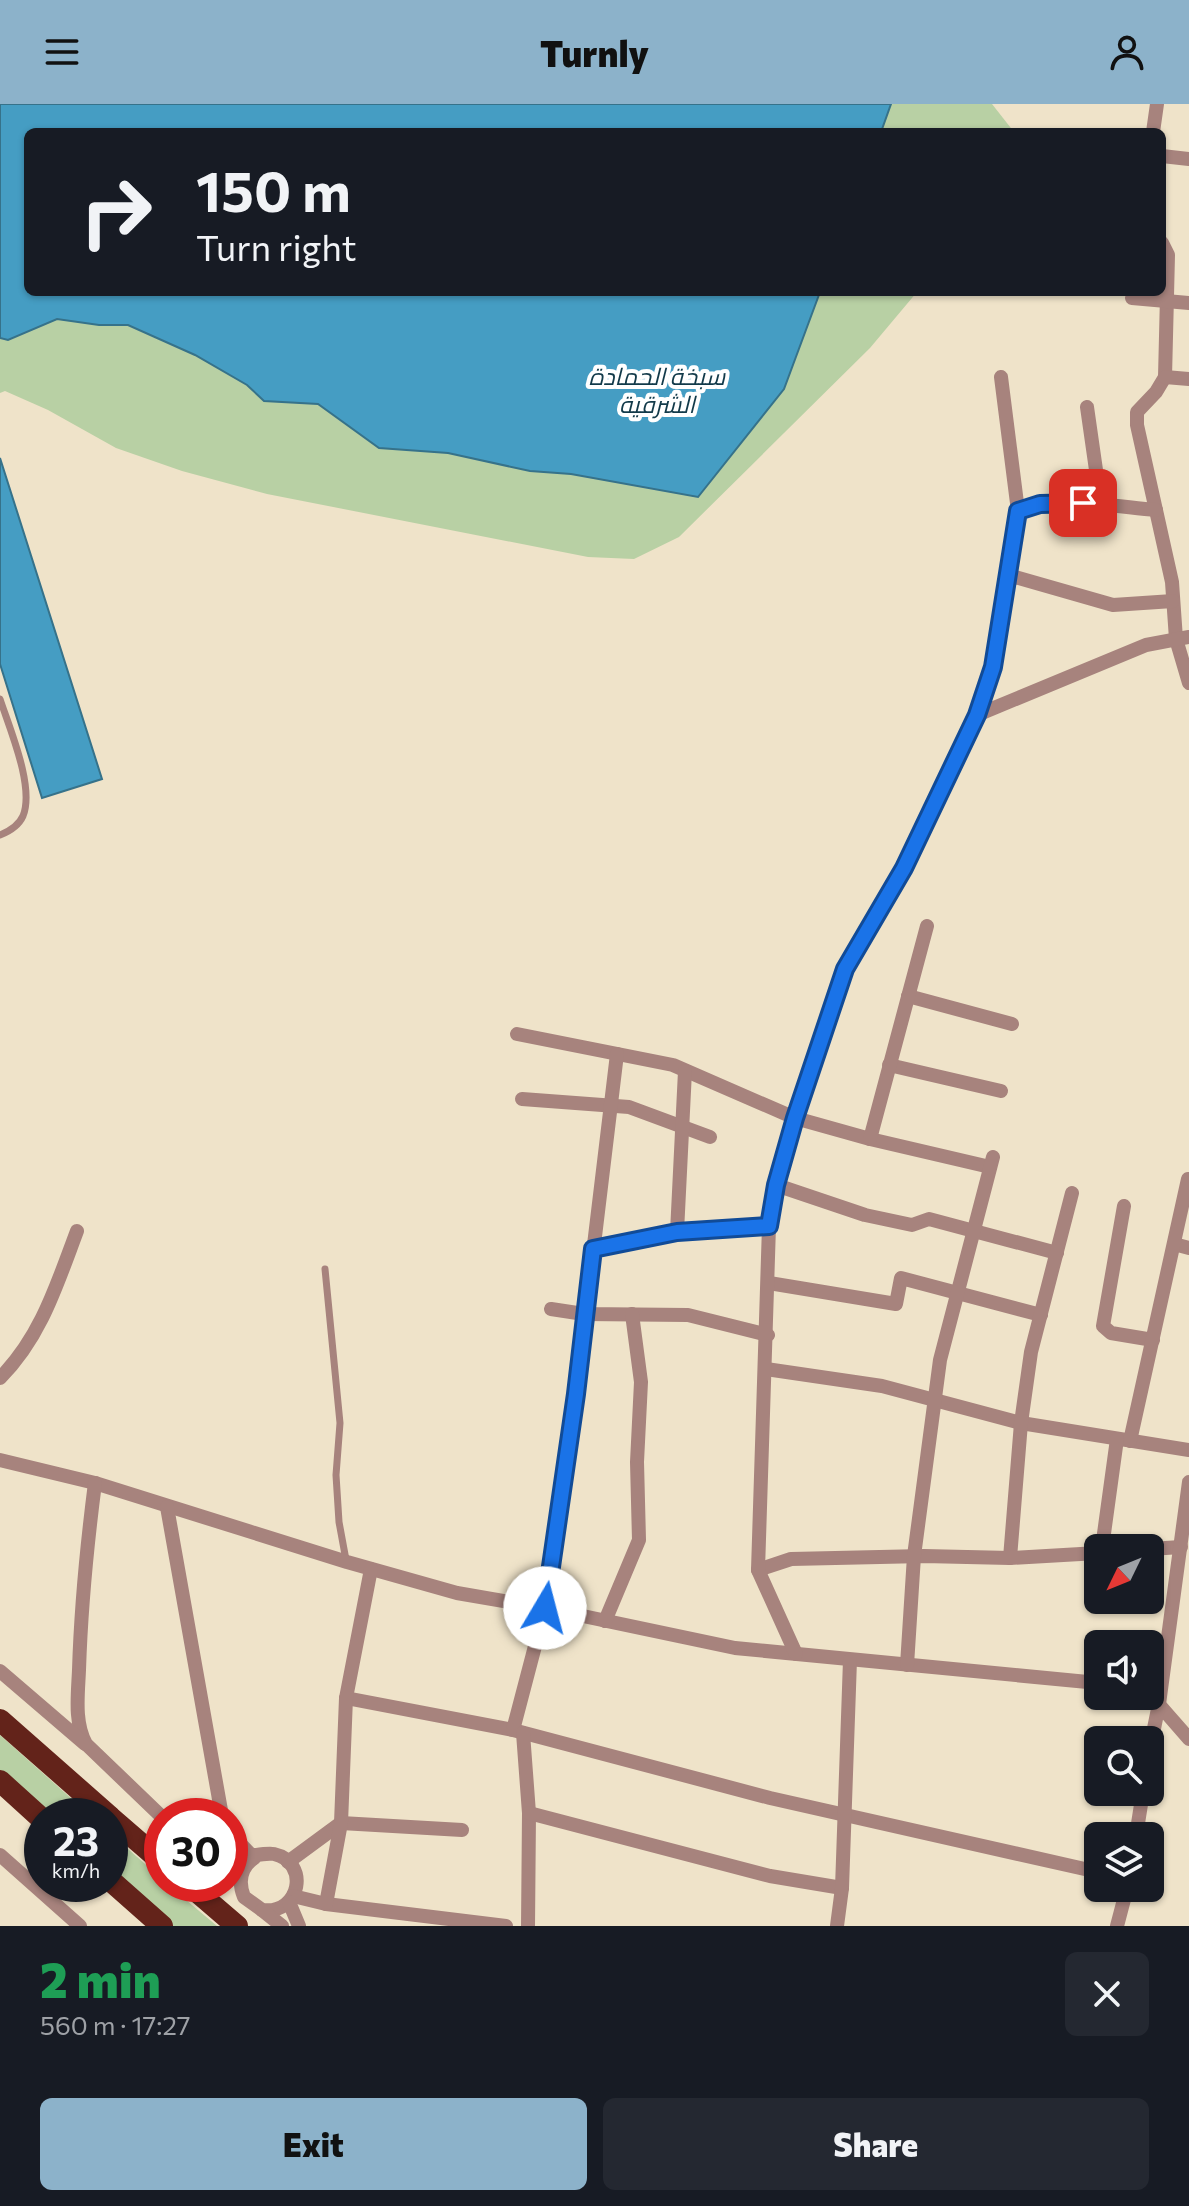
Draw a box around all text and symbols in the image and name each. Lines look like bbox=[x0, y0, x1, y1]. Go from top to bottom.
icon: menu bbox=[40, 30, 84, 74]
text: Turnly bbox=[540, 30, 649, 74]
icon: person bbox=[1105, 30, 1149, 74]
text: 150 m bbox=[196, 155, 351, 224]
icon: right bbox=[64, 160, 168, 264]
text: Turn right bbox=[196, 224, 357, 268]
water label: سبخة الحمادة الشرقية bbox=[589, 361, 726, 419]
pin bbox=[1049, 469, 1117, 537]
icon: arrive bbox=[1061, 481, 1105, 525]
north arrow bbox=[1084, 1534, 1164, 1614]
map controls bbox=[1084, 1534, 1164, 1902]
position arrow bbox=[503, 1566, 587, 1650]
button: sound bbox=[1084, 1630, 1164, 1710]
button: search bbox=[1084, 1726, 1164, 1806]
speed limit sign: 30 bbox=[144, 1798, 248, 1902]
text: 23 bbox=[53, 1815, 99, 1864]
button: layers bbox=[1084, 1822, 1164, 1902]
text: km/h bbox=[52, 1858, 100, 1882]
text: 2 min bbox=[40, 1949, 161, 2008]
button: close bbox=[1065, 1952, 1149, 2036]
text: 560 m · 17:27 bbox=[40, 2009, 191, 2040]
button: Exit bbox=[40, 2098, 587, 2190]
button: Share bbox=[603, 2098, 1149, 2190]

